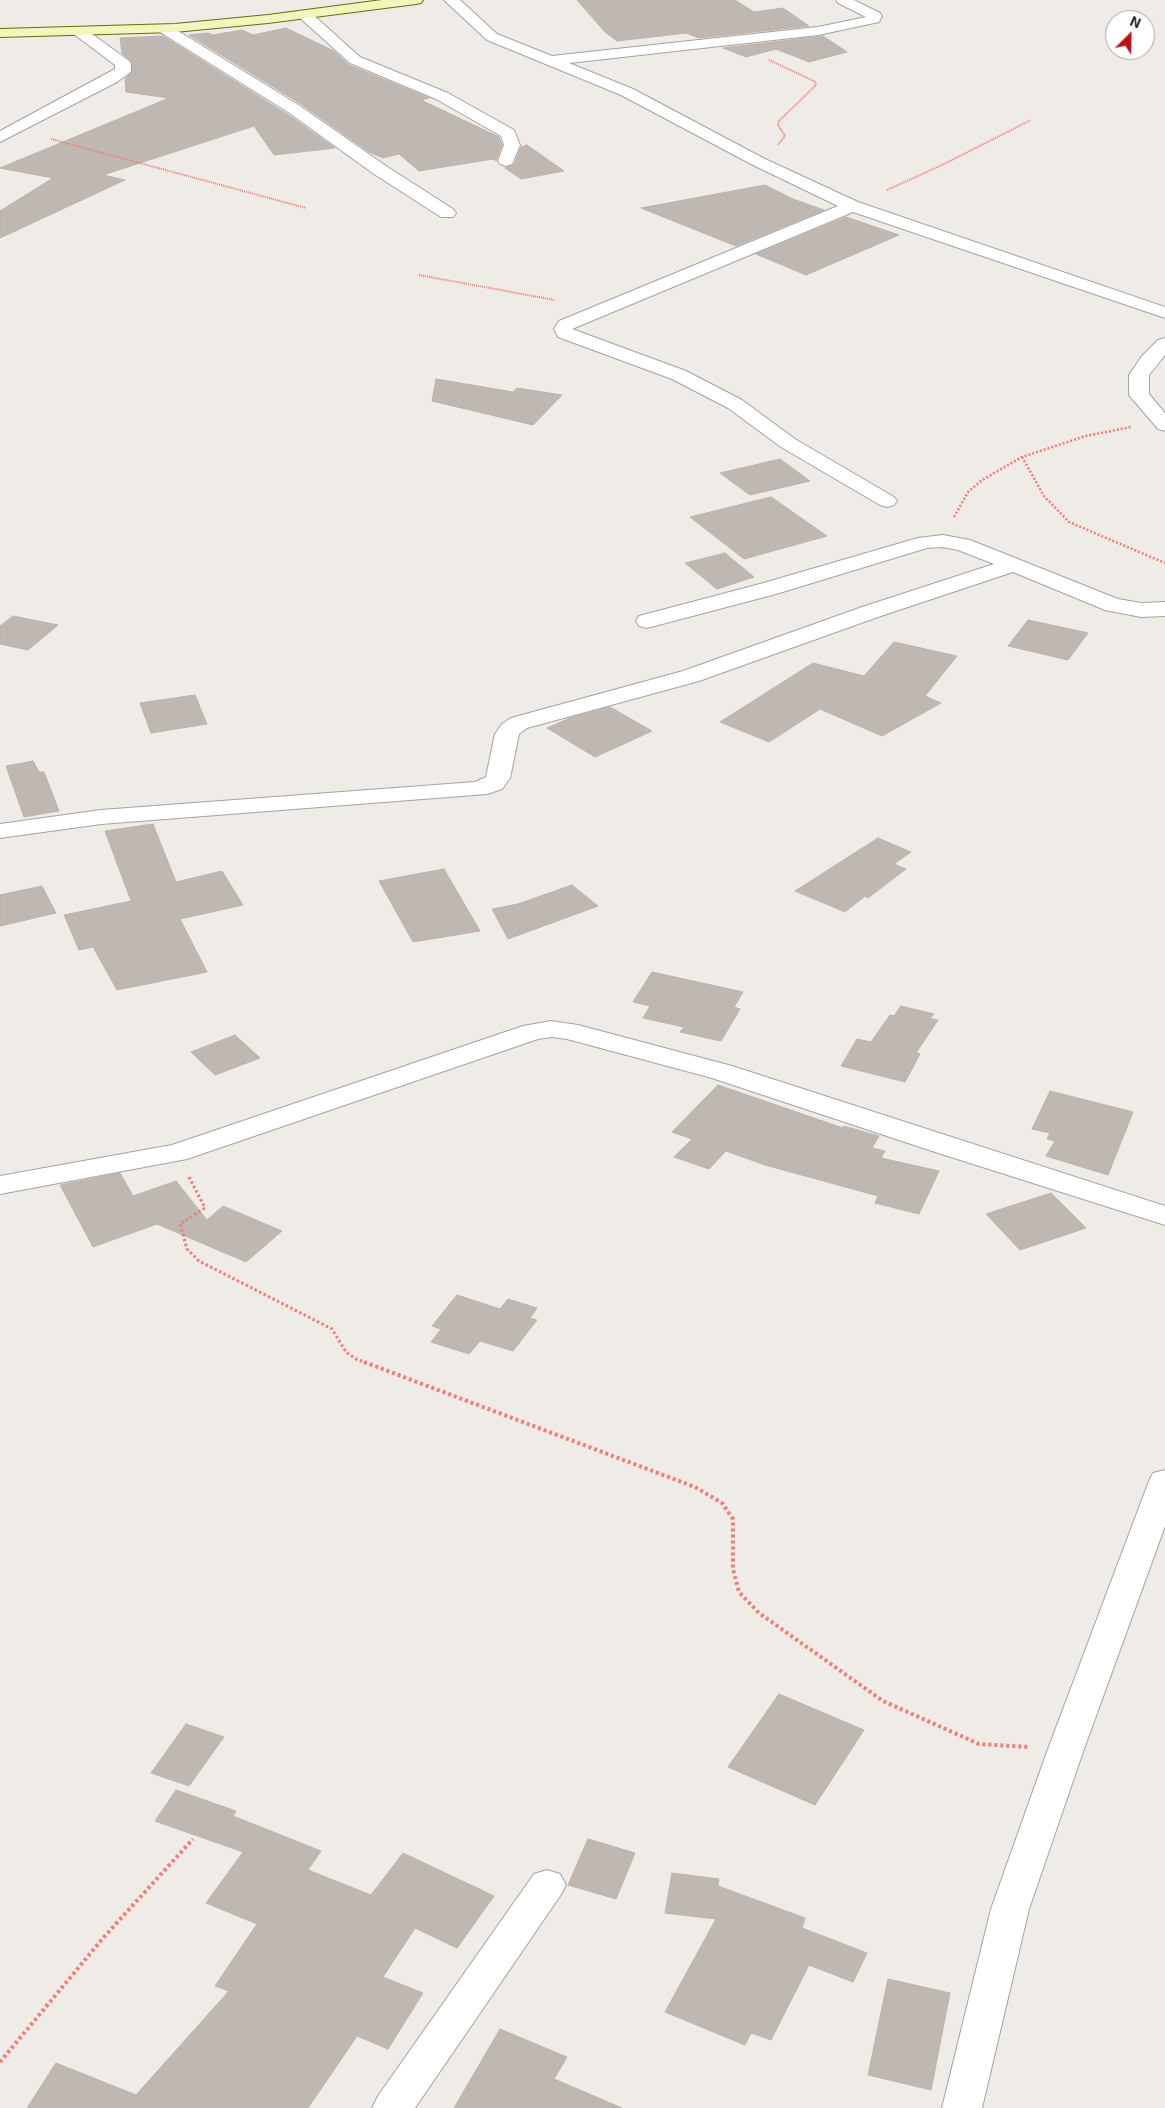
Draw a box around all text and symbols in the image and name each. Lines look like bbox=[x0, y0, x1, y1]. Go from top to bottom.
north arrow bbox=[1105, 10, 1155, 60]
text: N bbox=[1128, 12, 1144, 31]

